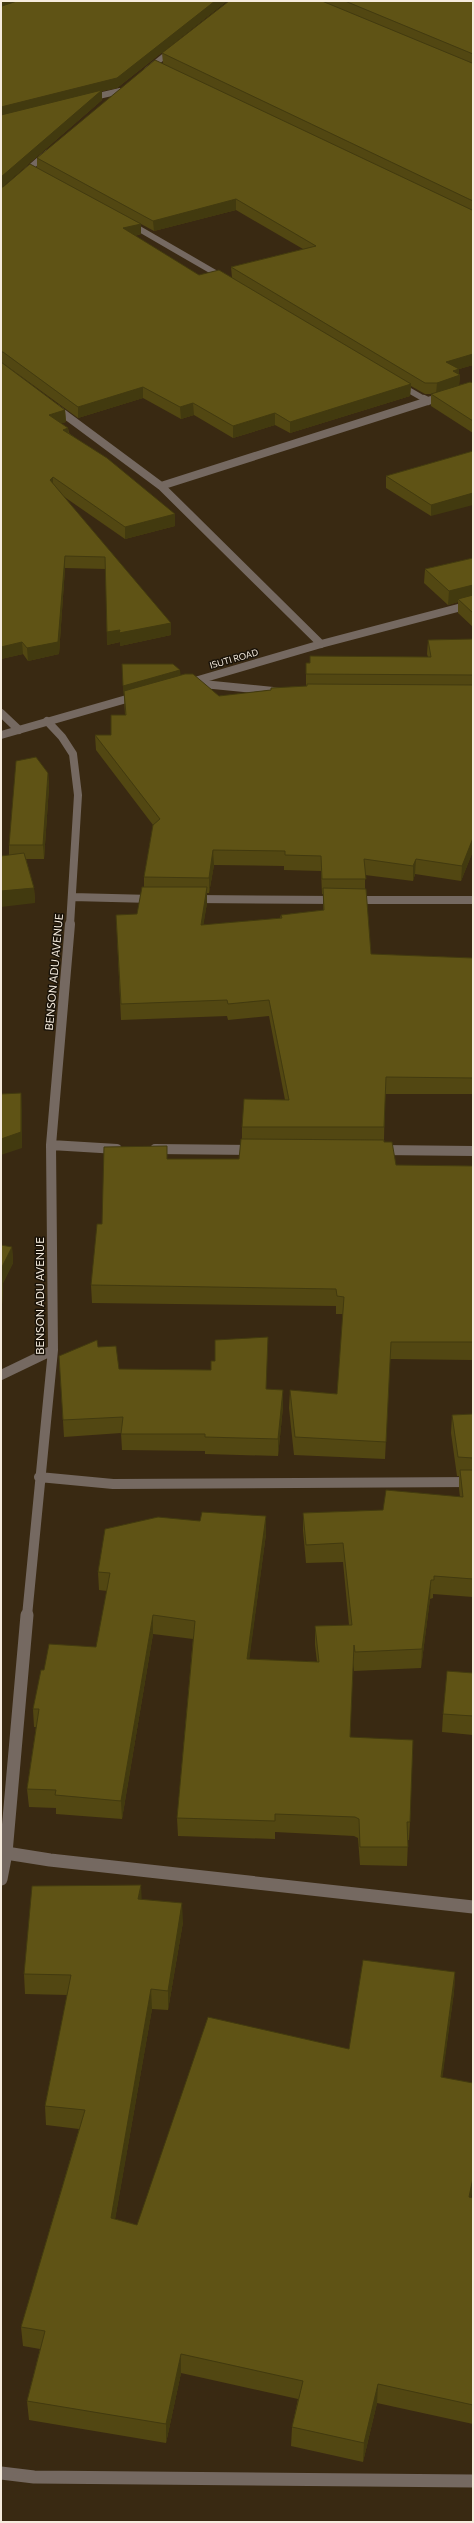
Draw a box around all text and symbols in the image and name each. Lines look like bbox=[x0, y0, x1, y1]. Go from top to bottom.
street label: ISUTI ROAD bbox=[208, 646, 260, 671]
street label: BENSON ADU AVENUE bbox=[42, 913, 65, 1031]
street label: BENSON ADU AVENUE bbox=[33, 1237, 46, 1355]

